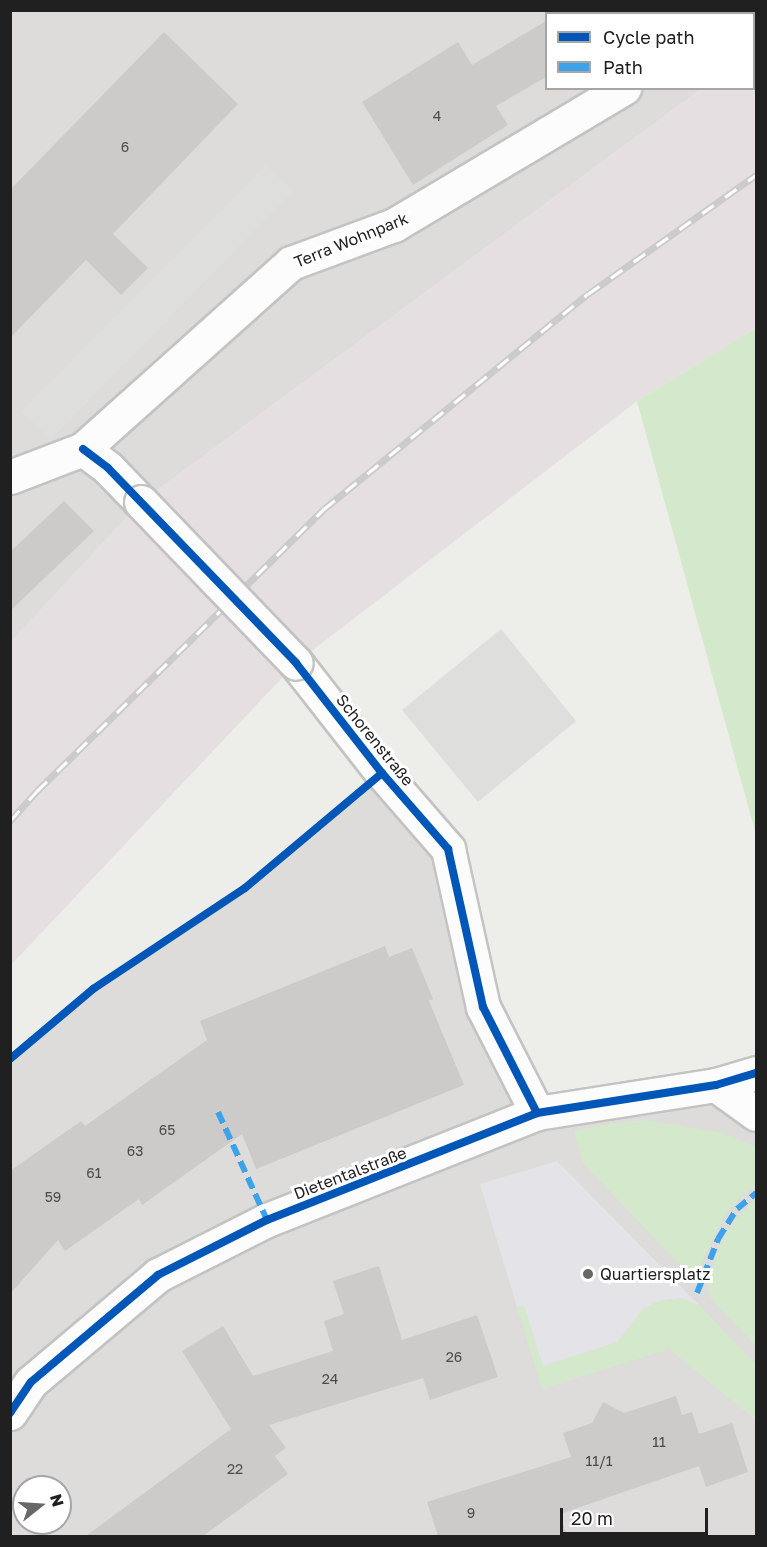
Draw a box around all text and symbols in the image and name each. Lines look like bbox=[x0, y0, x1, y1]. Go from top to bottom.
legend bbox=[545, 12, 755, 90]
text: Cycle path bbox=[603, 26, 695, 48]
text: Path bbox=[603, 56, 643, 78]
house number: 4 bbox=[433, 108, 441, 124]
house number: 6 bbox=[121, 139, 129, 155]
street label: Terra Wohnpark bbox=[291, 208, 411, 272]
street label: Schorenstraße bbox=[332, 690, 418, 790]
house number: 65 bbox=[159, 1122, 175, 1138]
house number: 63 bbox=[127, 1143, 143, 1159]
street label: Dietentalstraße bbox=[291, 1143, 409, 1203]
house number: 61 bbox=[86, 1165, 102, 1181]
house number: 59 bbox=[45, 1189, 61, 1205]
place label: Quartiersplatz bbox=[600, 1264, 711, 1284]
marker: Quartiersplatz bbox=[581, 1267, 595, 1281]
house number: 26 bbox=[446, 1349, 462, 1365]
house number: 24 bbox=[322, 1371, 338, 1387]
house number: 11 bbox=[652, 1434, 666, 1450]
house number: 11/1 bbox=[585, 1453, 613, 1469]
house number: 22 bbox=[227, 1461, 243, 1477]
north arrow bbox=[12, 1475, 72, 1535]
text: N bbox=[46, 1492, 69, 1509]
scale bar bbox=[563, 1496, 712, 1534]
house number: 9 bbox=[467, 1505, 475, 1521]
text: 20 m bbox=[571, 1507, 613, 1529]

